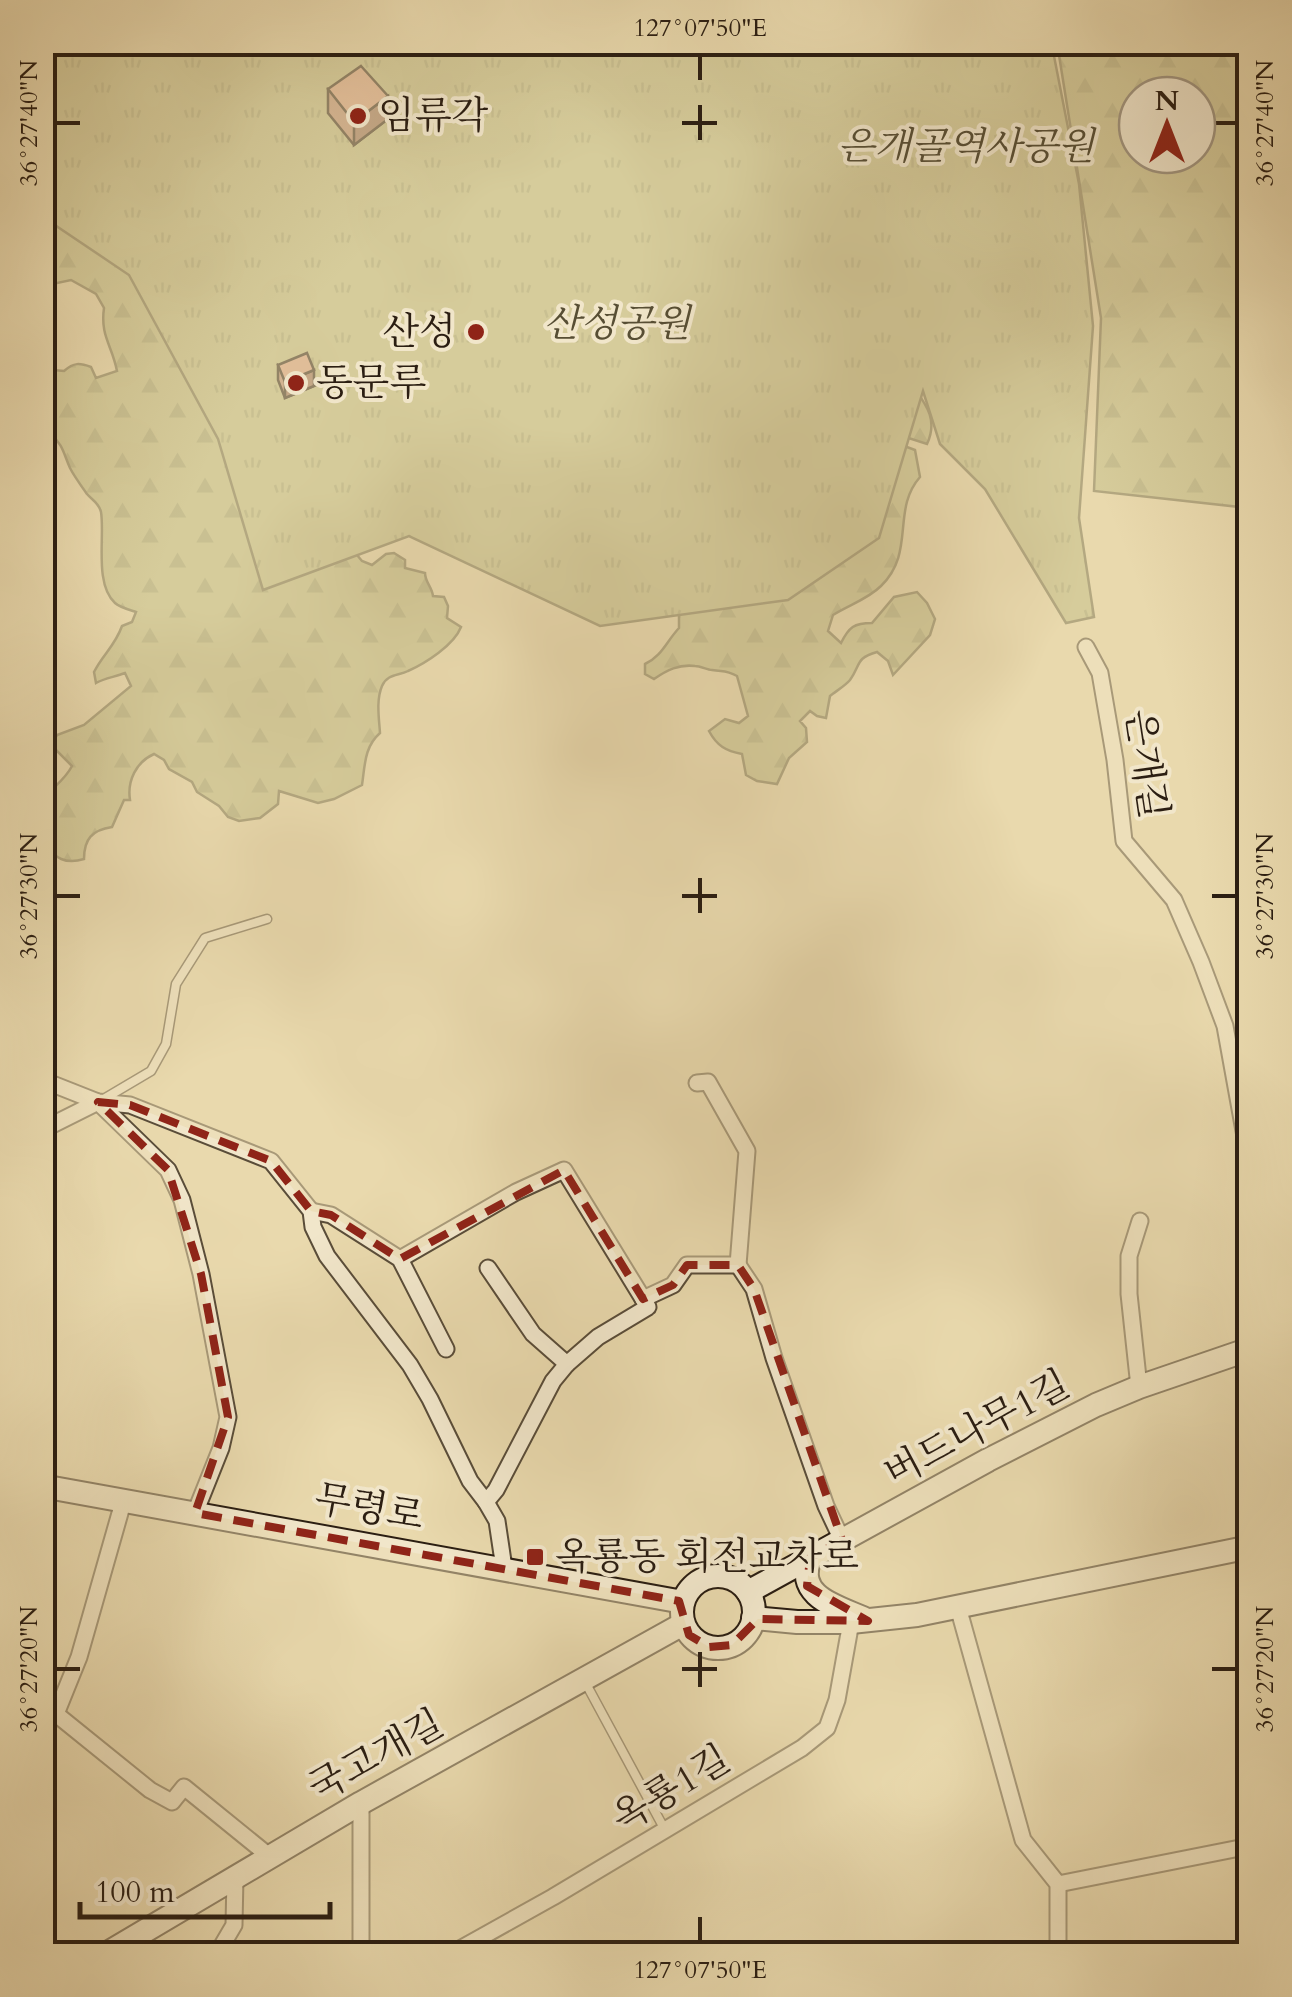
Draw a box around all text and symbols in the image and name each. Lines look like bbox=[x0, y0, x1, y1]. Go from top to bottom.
text: 127°07'50"E bbox=[633, 11, 767, 45]
text: 36°27'40"N bbox=[12, 60, 46, 186]
text: 36°27'40"N bbox=[1248, 60, 1282, 186]
north arrow bbox=[1117, 75, 1217, 175]
text: N bbox=[1155, 82, 1179, 120]
place label: 임류각 bbox=[378, 90, 488, 142]
marker: 임류각 bbox=[347, 105, 369, 127]
park label: 은개골역사공원 bbox=[838, 121, 1097, 173]
park label: 산성공원 bbox=[544, 298, 693, 350]
place label: 산성 bbox=[383, 306, 456, 358]
marker: 산성 bbox=[465, 321, 487, 343]
place label: 동문루 bbox=[316, 357, 426, 409]
marker: 동문루 bbox=[285, 372, 307, 394]
street label: 은개길 bbox=[1113, 706, 1179, 822]
text: 36°27'30"N bbox=[12, 833, 46, 959]
text: 36°27'30"N bbox=[1248, 833, 1282, 959]
street label: 버드나무1길 bbox=[875, 1358, 1079, 1500]
street label: 무령로 bbox=[310, 1473, 428, 1543]
place label: 옥룡동 회전교차로 bbox=[555, 1531, 859, 1583]
marker: 옥룡동 회전교차로 bbox=[524, 1546, 546, 1568]
text: 36°27'20"N bbox=[12, 1606, 46, 1732]
text: 36°27'20"N bbox=[1248, 1606, 1282, 1732]
street label: 국고개길 bbox=[299, 1698, 453, 1814]
street label: 옥룡1길 bbox=[602, 1733, 740, 1845]
scale bar bbox=[80, 1857, 330, 1919]
text: 100 m bbox=[95, 1872, 175, 1913]
text: 127°07'50"E bbox=[633, 1953, 767, 1987]

